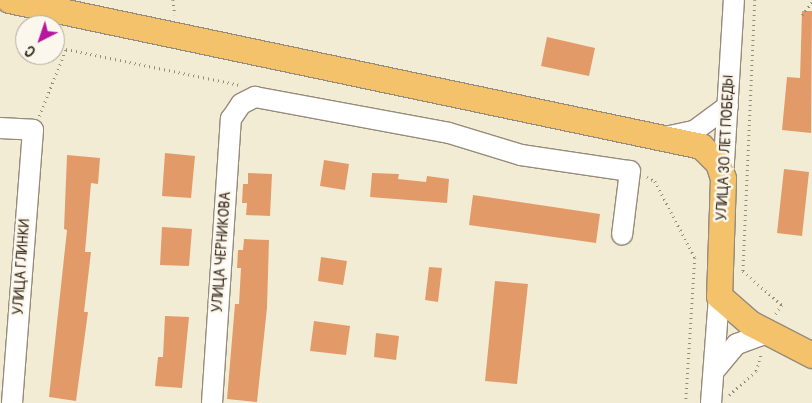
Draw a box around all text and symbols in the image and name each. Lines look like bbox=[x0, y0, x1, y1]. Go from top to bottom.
north arrow bbox=[15, 15, 65, 65]
text: С bbox=[22, 42, 39, 60]
street label: УЛИЦА 30 ЛЕТ ПОБЕДЫ bbox=[714, 75, 738, 221]
street label: УЛИЦА ЧЕРНИКОВА bbox=[209, 191, 235, 313]
street label: УЛИЦА ГЛИНКИ bbox=[10, 218, 34, 316]

